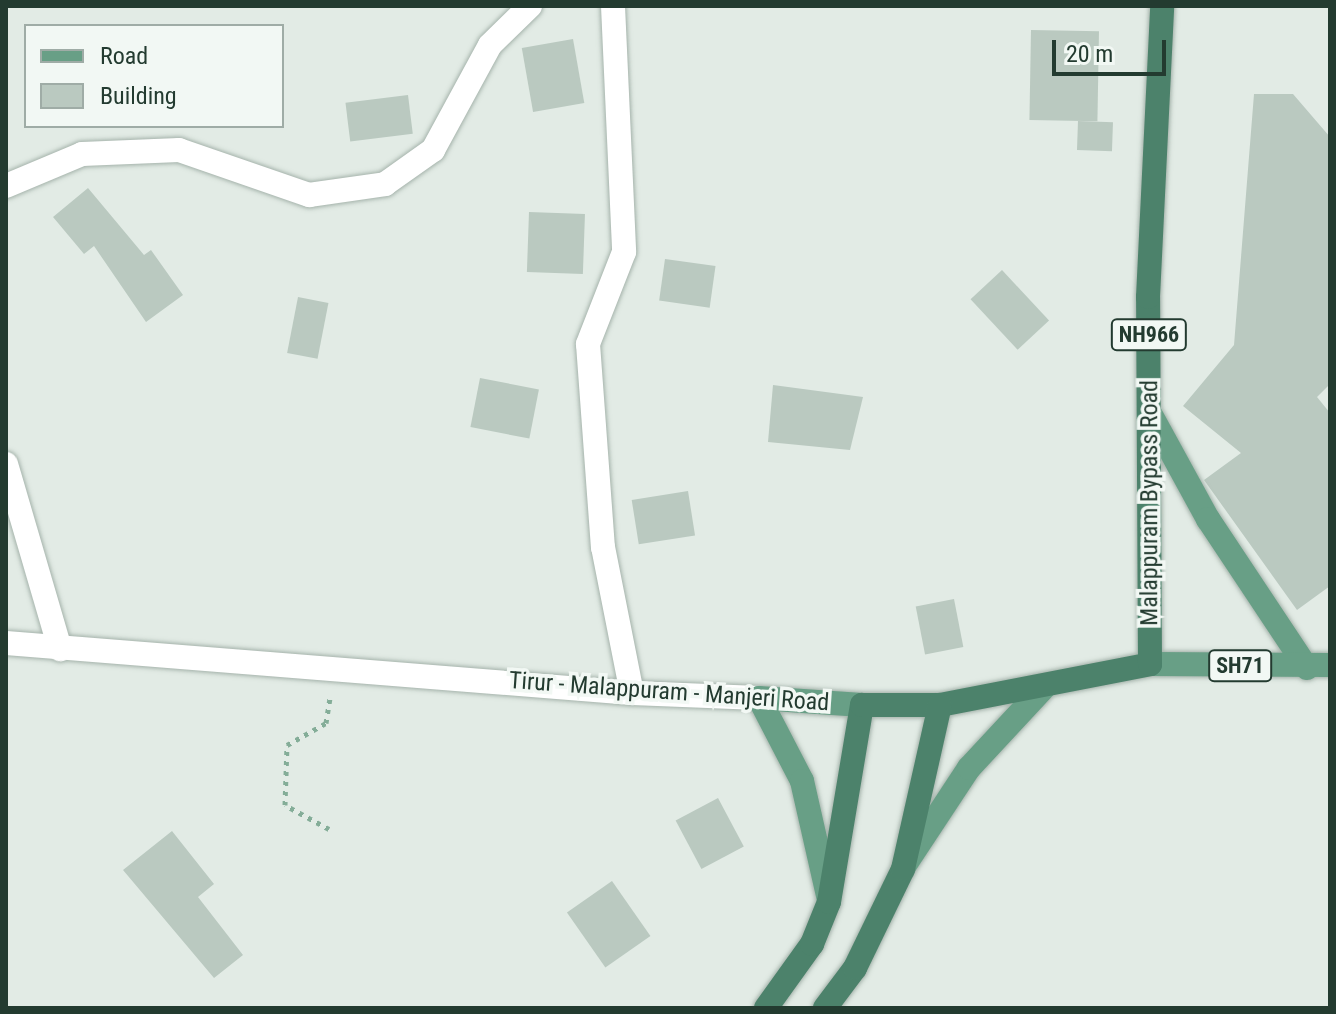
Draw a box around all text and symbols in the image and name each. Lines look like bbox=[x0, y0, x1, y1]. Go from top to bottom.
legend bbox=[24, 24, 284, 128]
scale bar bbox=[1056, 24, 1170, 74]
text: 20 m bbox=[1066, 40, 1113, 68]
text: Road bbox=[100, 42, 148, 70]
text: Building bbox=[100, 82, 177, 110]
road number: NH966 bbox=[1109, 317, 1189, 353]
street label: Malappuram Bypass Road bbox=[1136, 380, 1164, 626]
road number: SH71 bbox=[1208, 648, 1272, 684]
street label: Tirur - Malappuram - Manjeri Road bbox=[508, 666, 830, 718]

